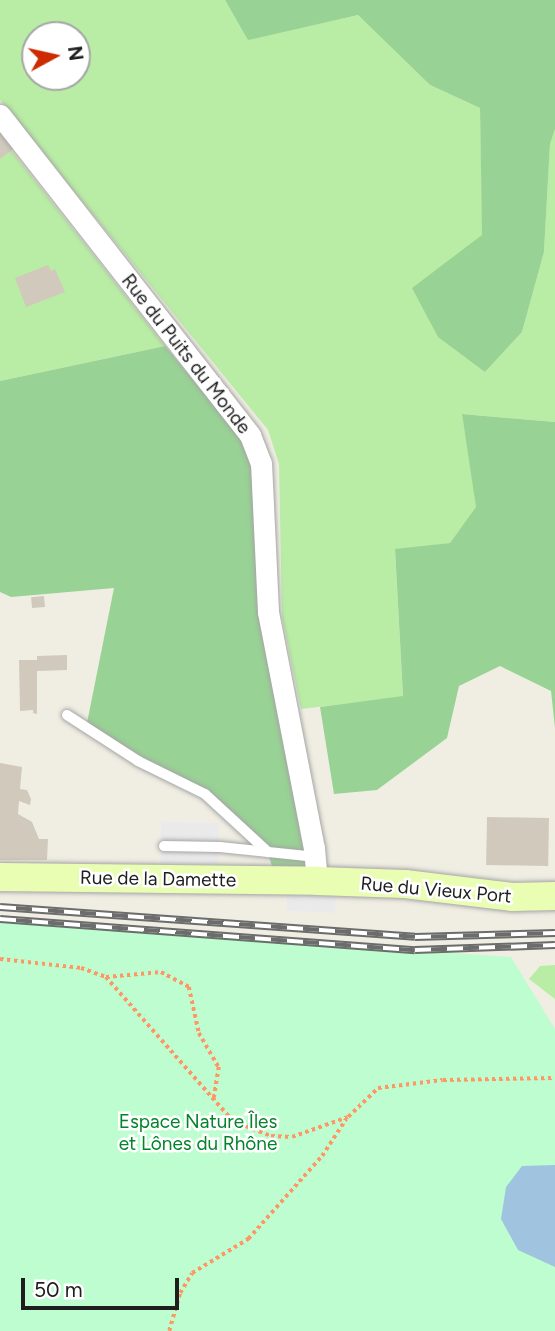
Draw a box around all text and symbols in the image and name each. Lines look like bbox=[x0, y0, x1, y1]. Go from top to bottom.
north arrow bbox=[21, 21, 91, 91]
text: N bbox=[63, 44, 88, 62]
street label: Rue du Puits du Monde bbox=[117, 270, 255, 438]
street label: Rue de la Damette bbox=[80, 866, 236, 892]
street label: Rue du Vieux Port bbox=[359, 872, 513, 908]
park label: Espace Nature Îles et Lônes du Rhône bbox=[119, 1111, 277, 1155]
scale bar bbox=[24, 1264, 182, 1308]
text: 50 m bbox=[34, 1277, 83, 1302]

